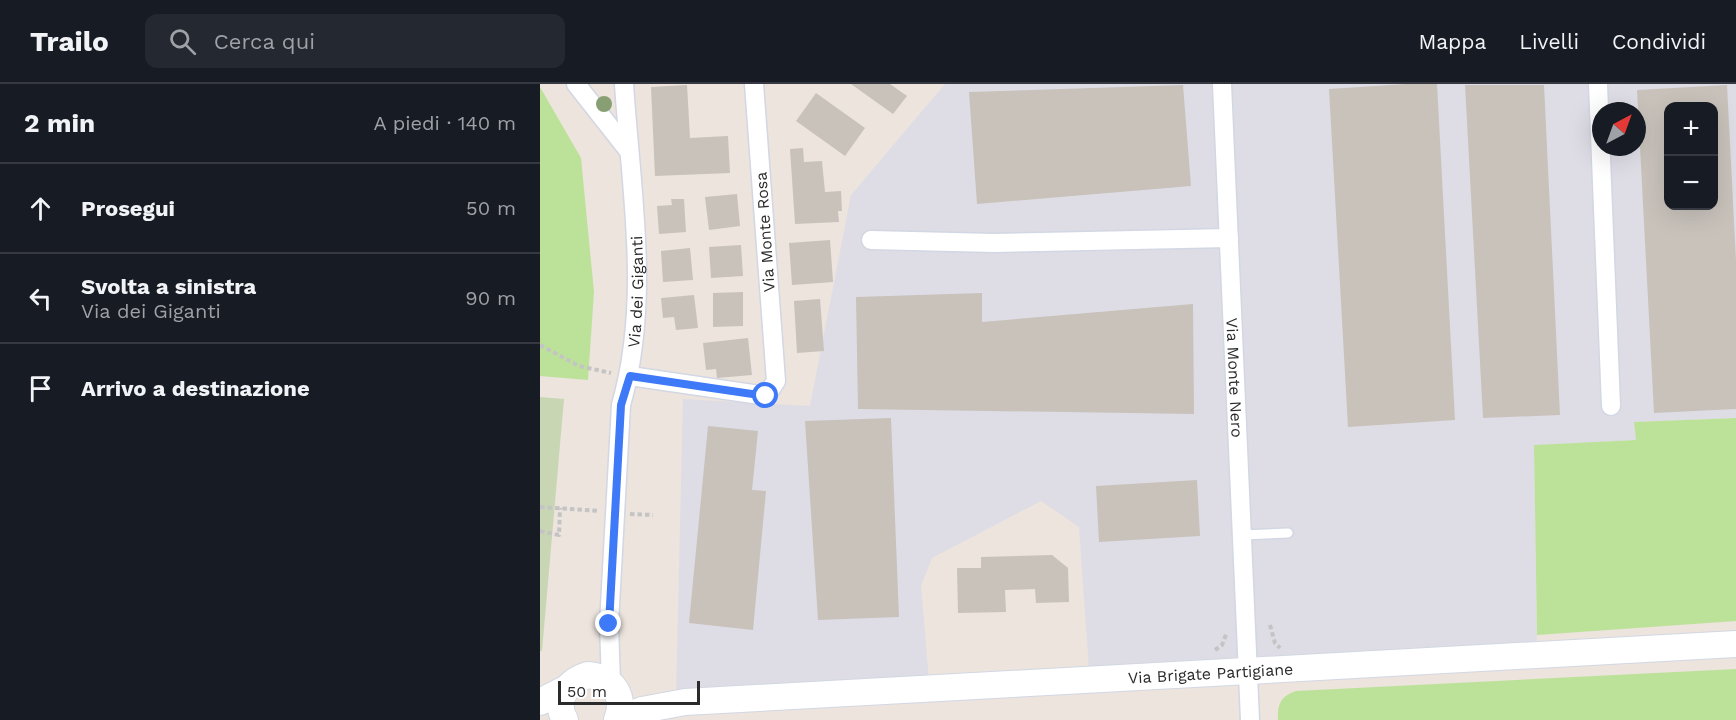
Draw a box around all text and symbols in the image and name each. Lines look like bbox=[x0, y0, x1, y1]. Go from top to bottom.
search box bbox=[145, 14, 565, 68]
text: Trailo bbox=[30, 25, 109, 58]
icon: search bbox=[166, 25, 199, 58]
text: Cerca qui bbox=[214, 29, 315, 54]
text: Mappa bbox=[1418, 29, 1486, 54]
text: Livelli bbox=[1519, 29, 1579, 54]
text: Condividi bbox=[1612, 29, 1706, 54]
north arrow bbox=[1592, 102, 1646, 156]
map controls bbox=[1664, 102, 1718, 210]
button: + bbox=[1664, 102, 1718, 156]
text: 2 min bbox=[24, 108, 95, 138]
text: A piedi · 140 m bbox=[373, 111, 516, 135]
button: − bbox=[1664, 156, 1718, 210]
street label: Via Monte Rosa bbox=[751, 171, 779, 293]
icon: ahead bbox=[24, 192, 57, 225]
text: Prosegui bbox=[81, 196, 175, 221]
text: 50 m bbox=[466, 196, 516, 220]
street label: Via dei Giganti bbox=[623, 235, 647, 349]
text: Svolta a sinistra bbox=[81, 274, 256, 299]
icon: left bbox=[24, 282, 57, 315]
text: 90 m bbox=[465, 286, 516, 310]
text: Via dei Giganti bbox=[81, 299, 221, 323]
street label: Via Monte Nero bbox=[1223, 317, 1247, 438]
icon: arrive bbox=[24, 372, 57, 405]
text: Arrivo a destinazione bbox=[81, 376, 310, 401]
route start bbox=[752, 382, 778, 408]
route end bbox=[595, 610, 621, 636]
street label: Via Brigate Partigiane bbox=[1127, 659, 1294, 687]
scale bar bbox=[558, 678, 700, 706]
text: 50 m bbox=[567, 682, 607, 701]

